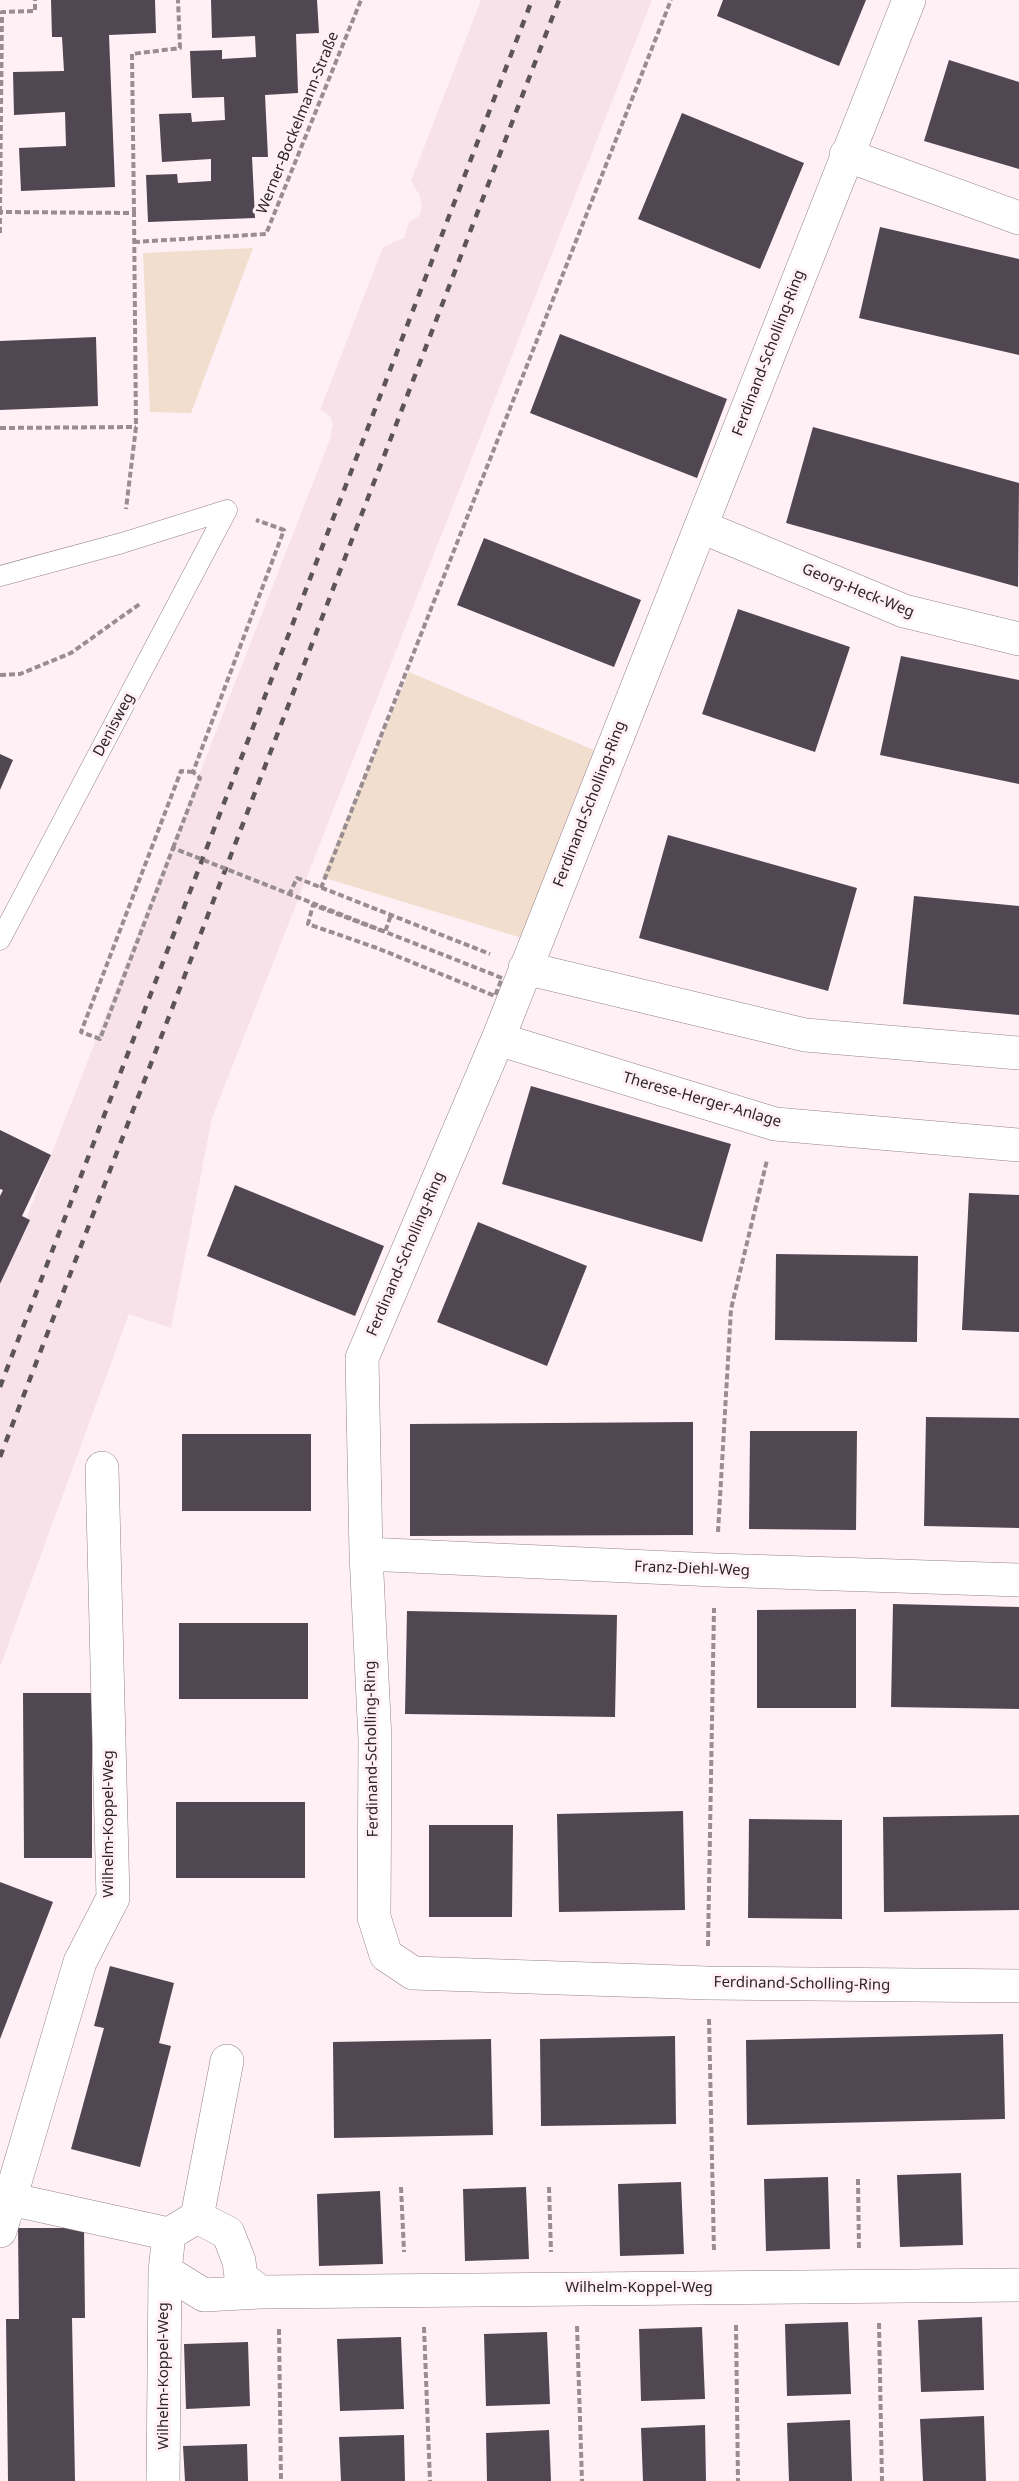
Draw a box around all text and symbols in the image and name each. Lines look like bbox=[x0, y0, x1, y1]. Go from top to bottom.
street label: Werner-Bockelmann-Straße bbox=[253, 29, 343, 217]
street label: Ferdinand-Scholling-Ring bbox=[729, 267, 809, 439]
street label: Georg-Heck-Weg bbox=[799, 560, 917, 622]
street label: Denisweg bbox=[90, 690, 138, 760]
street label: Ferdinand-Scholling-Ring bbox=[550, 718, 630, 890]
street label: Therese-Herger-Anlage bbox=[621, 1069, 783, 1131]
street label: Ferdinand-Scholling-Ring bbox=[363, 1169, 449, 1339]
street label: Franz-Diehl-Weg bbox=[634, 1558, 750, 1580]
street label: Ferdinand-Scholling-Ring bbox=[361, 1661, 383, 1837]
street label: Wilhelm-Koppel-Weg bbox=[100, 1750, 118, 1898]
street label: Ferdinand-Scholling-Ring bbox=[714, 1973, 890, 1995]
street label: Wilhelm-Koppel-Weg bbox=[565, 2279, 713, 2297]
street label: Wilhelm-Koppel-Weg bbox=[155, 2302, 173, 2450]

